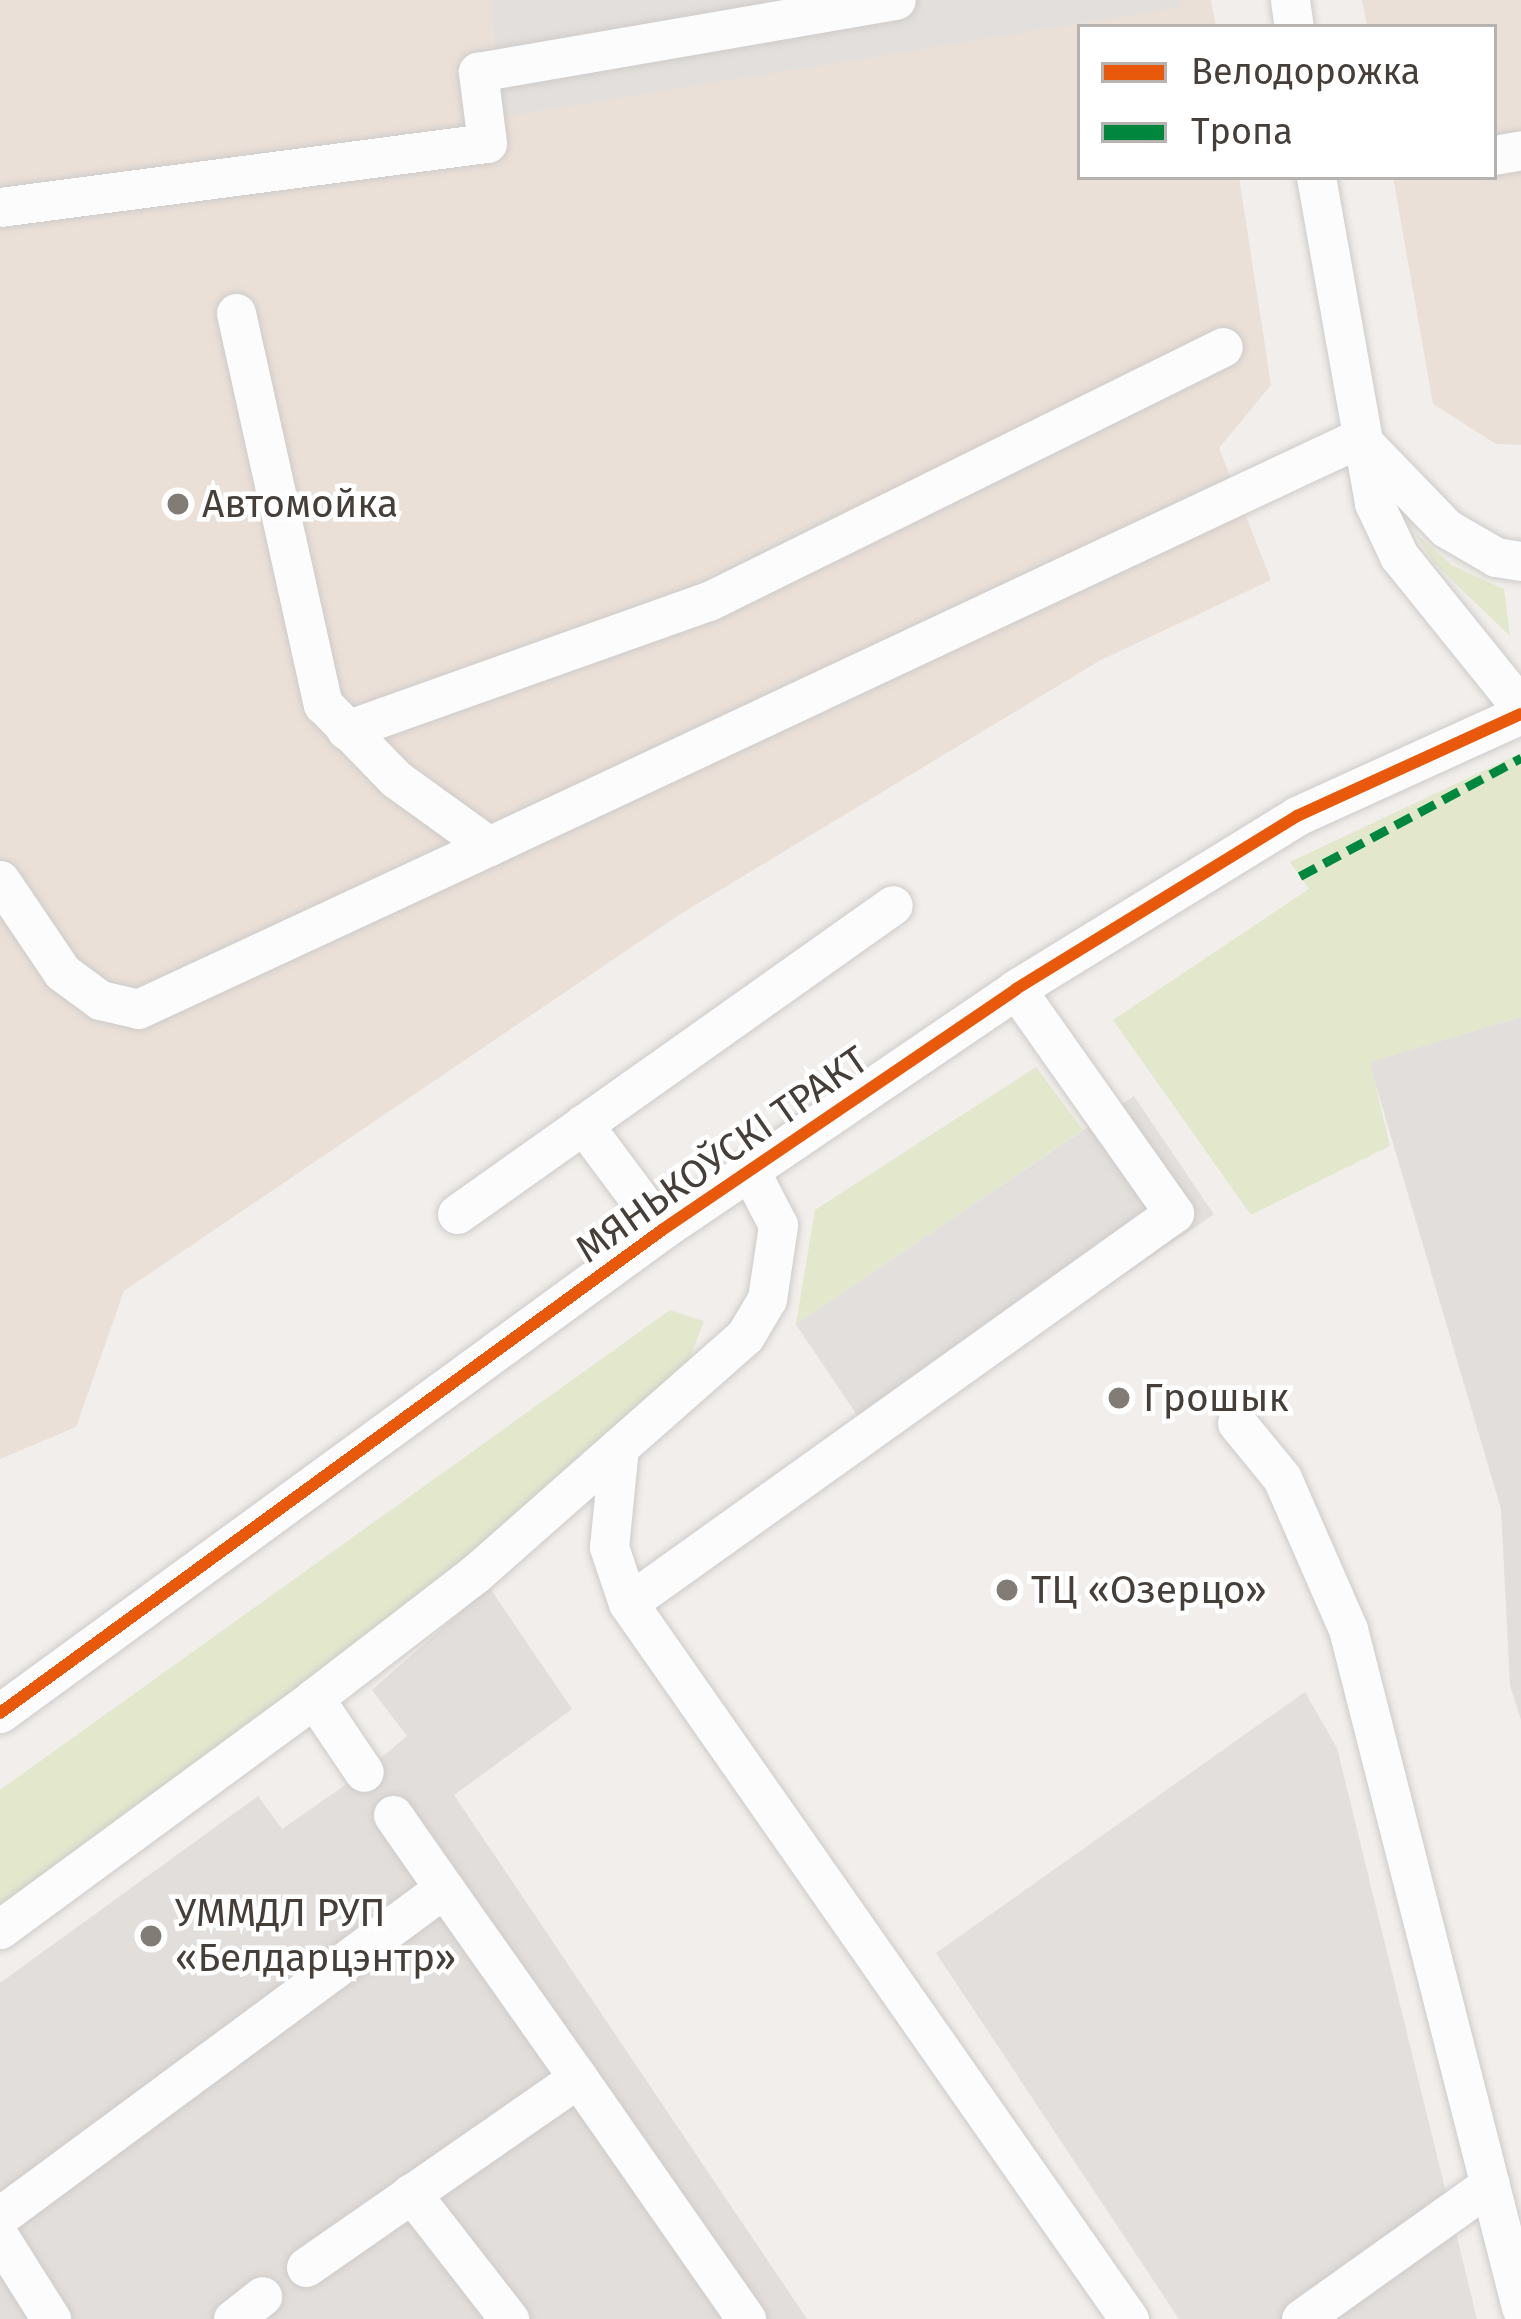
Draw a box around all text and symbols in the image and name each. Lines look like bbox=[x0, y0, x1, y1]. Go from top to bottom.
legend bbox=[1077, 24, 1497, 180]
text: Велодорожка bbox=[1191, 50, 1420, 94]
text: Тропа bbox=[1191, 110, 1293, 154]
place label: Автомойка bbox=[202, 481, 398, 527]
marker: Автомойка bbox=[165, 491, 191, 517]
street label: МЯНЬКОЎСКІ ТРАКТ bbox=[567, 1037, 877, 1273]
place label: Грошык bbox=[1143, 1375, 1289, 1421]
marker: Грошык bbox=[1106, 1385, 1132, 1411]
place label: ТЦ «Озерцо» bbox=[1031, 1567, 1267, 1613]
marker: ТЦ «Озерцо» bbox=[994, 1577, 1020, 1603]
place label: УММДЛ РУП «Белдарцэнтр» bbox=[175, 1891, 456, 1982]
marker: УММДЛ РУП «Белдарцэнтр» bbox=[138, 1923, 164, 1949]

